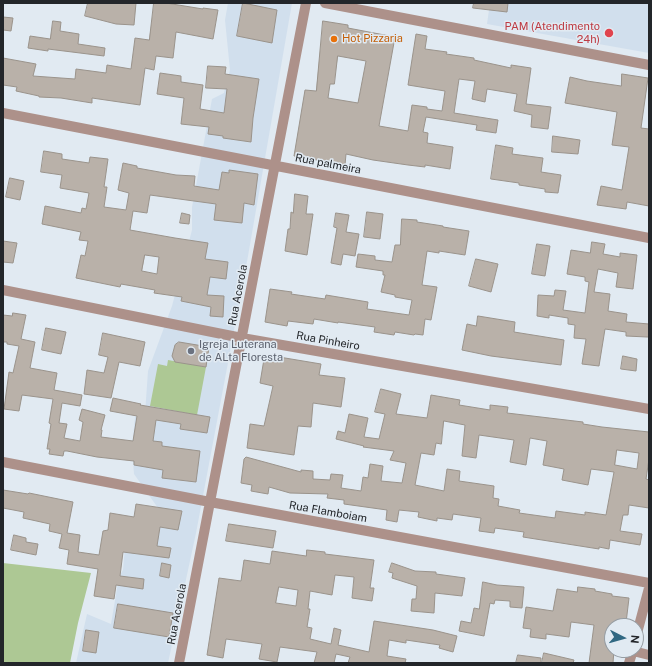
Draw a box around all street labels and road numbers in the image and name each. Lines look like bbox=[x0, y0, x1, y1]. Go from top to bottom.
street label: Rua palmeira bbox=[294, 151, 362, 177]
street label: Rua Acerola bbox=[226, 263, 250, 327]
street label: Rua Pinheiro bbox=[295, 329, 361, 353]
street label: Rua Flamboiam bbox=[288, 499, 368, 525]
street label: Rua Acerola bbox=[165, 582, 189, 646]

